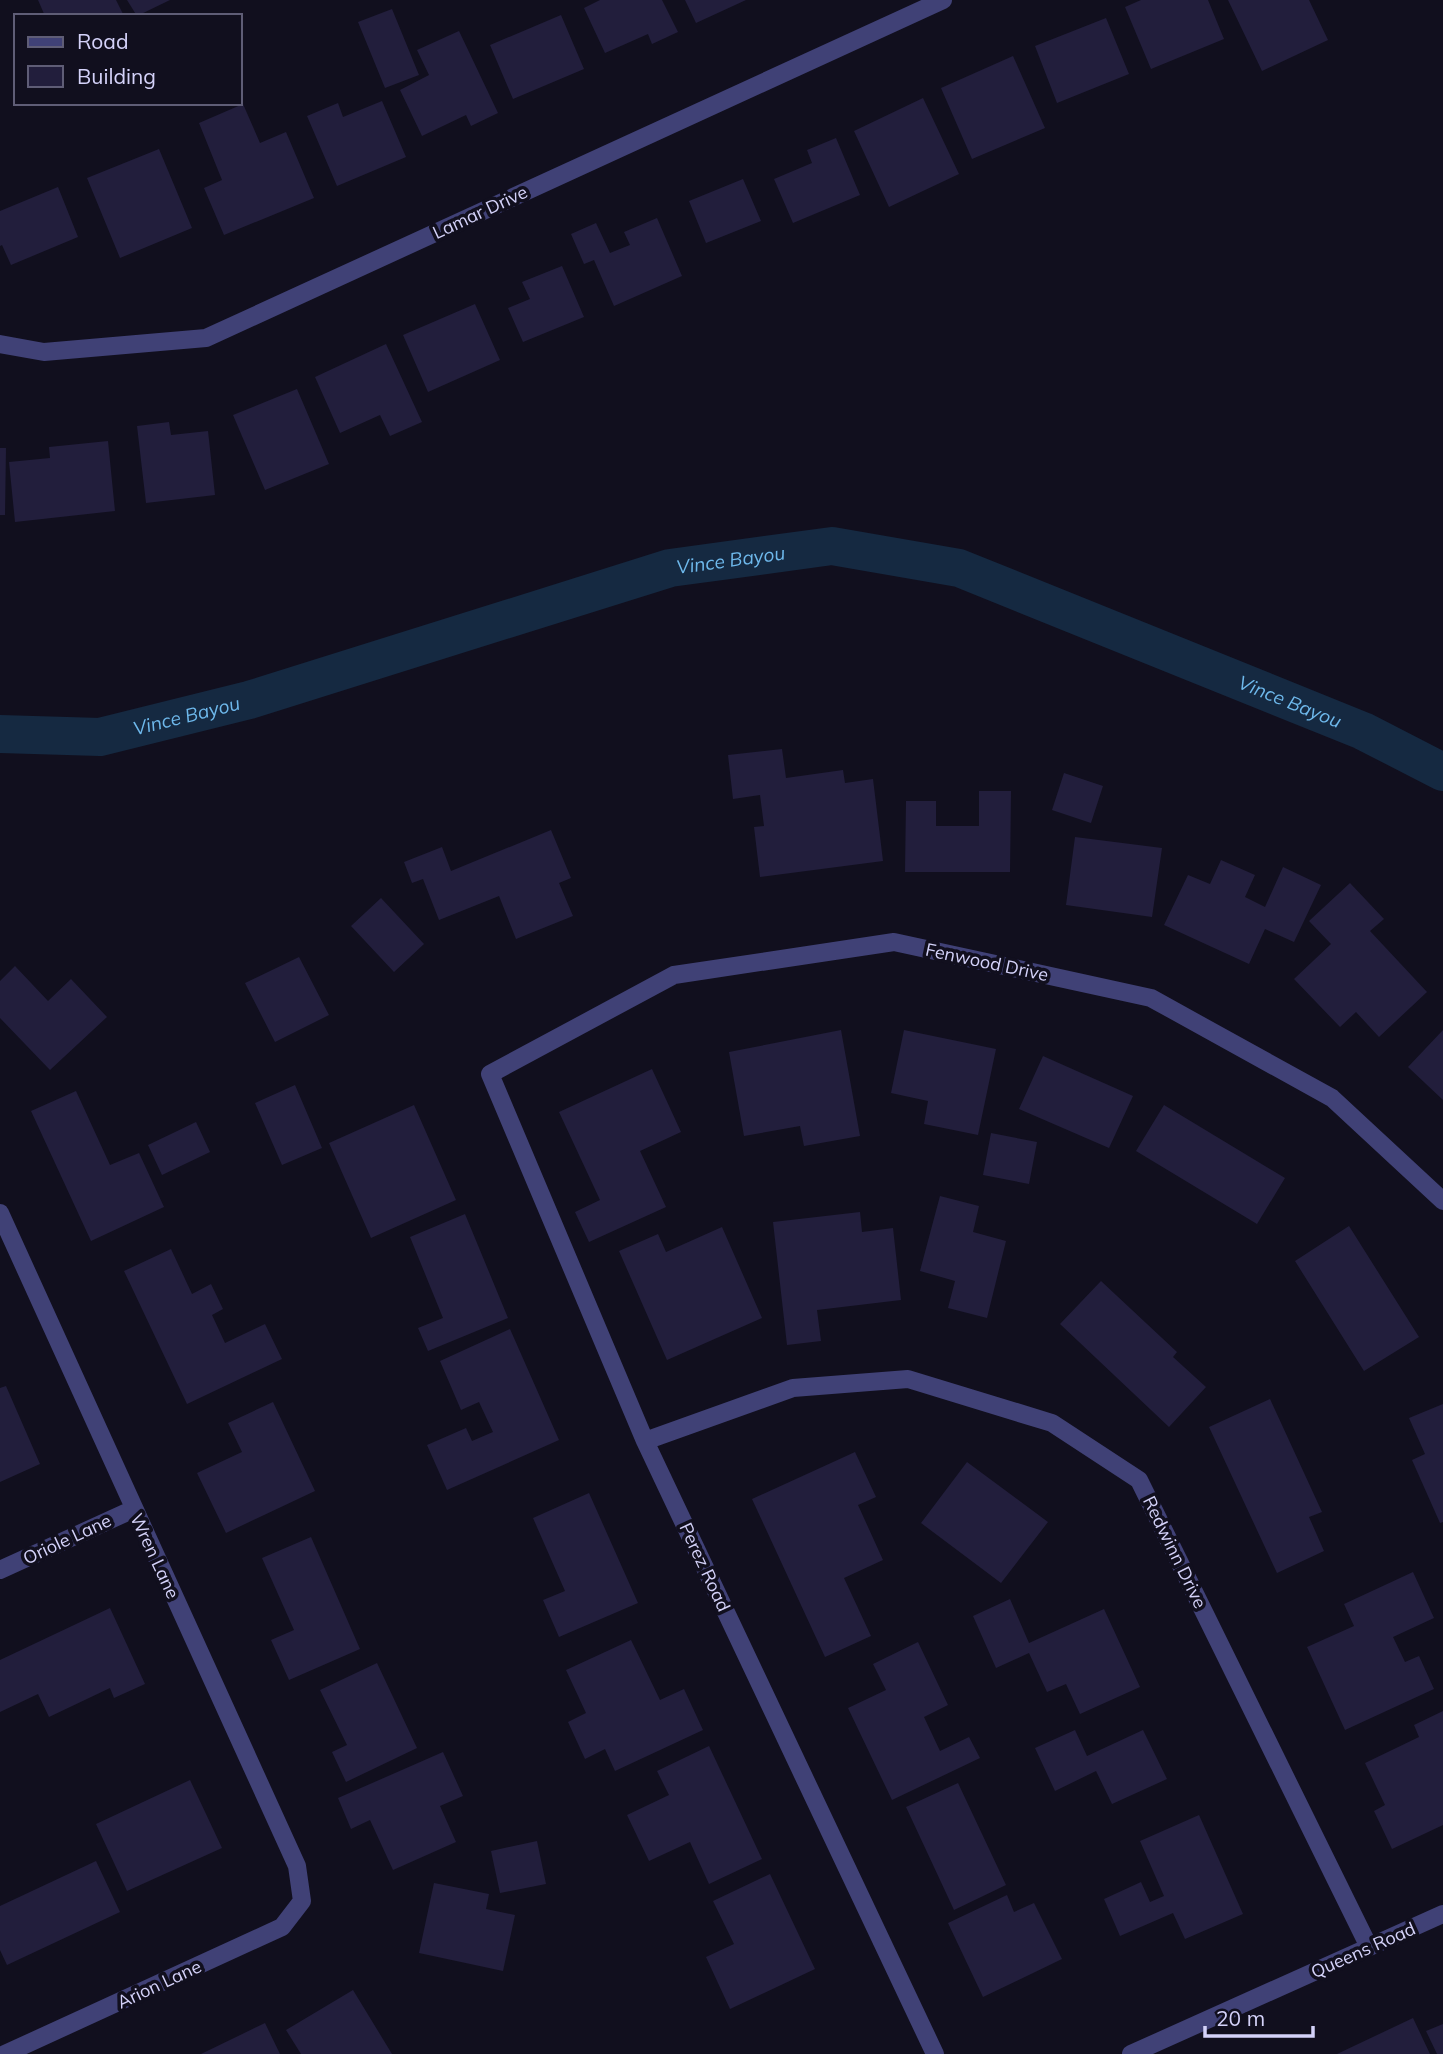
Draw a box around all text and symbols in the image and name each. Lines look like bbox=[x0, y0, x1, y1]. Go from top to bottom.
legend bbox=[14, 14, 242, 105]
text: Road bbox=[77, 28, 128, 54]
text: Building bbox=[77, 63, 156, 89]
street label: Lamar Drive bbox=[429, 180, 531, 244]
water label: Vince Bayou bbox=[675, 541, 787, 579]
water label: Vince Bayou bbox=[1235, 670, 1345, 733]
water label: Vince Bayou bbox=[130, 691, 242, 740]
street label: Fenwood Drive bbox=[923, 938, 1051, 986]
street label: Redwinn Drive bbox=[1138, 1492, 1212, 1612]
street label: Oriole Lane bbox=[19, 1509, 115, 1569]
street label: Wren Lane bbox=[125, 1510, 185, 1602]
street label: Perez Road bbox=[674, 1519, 736, 1615]
street label: Queens Road bbox=[1307, 1917, 1419, 1983]
street label: Arion Lane bbox=[113, 1954, 205, 2014]
scale bar bbox=[1205, 1994, 1314, 2038]
text: 20 m bbox=[1216, 2005, 1265, 2031]

